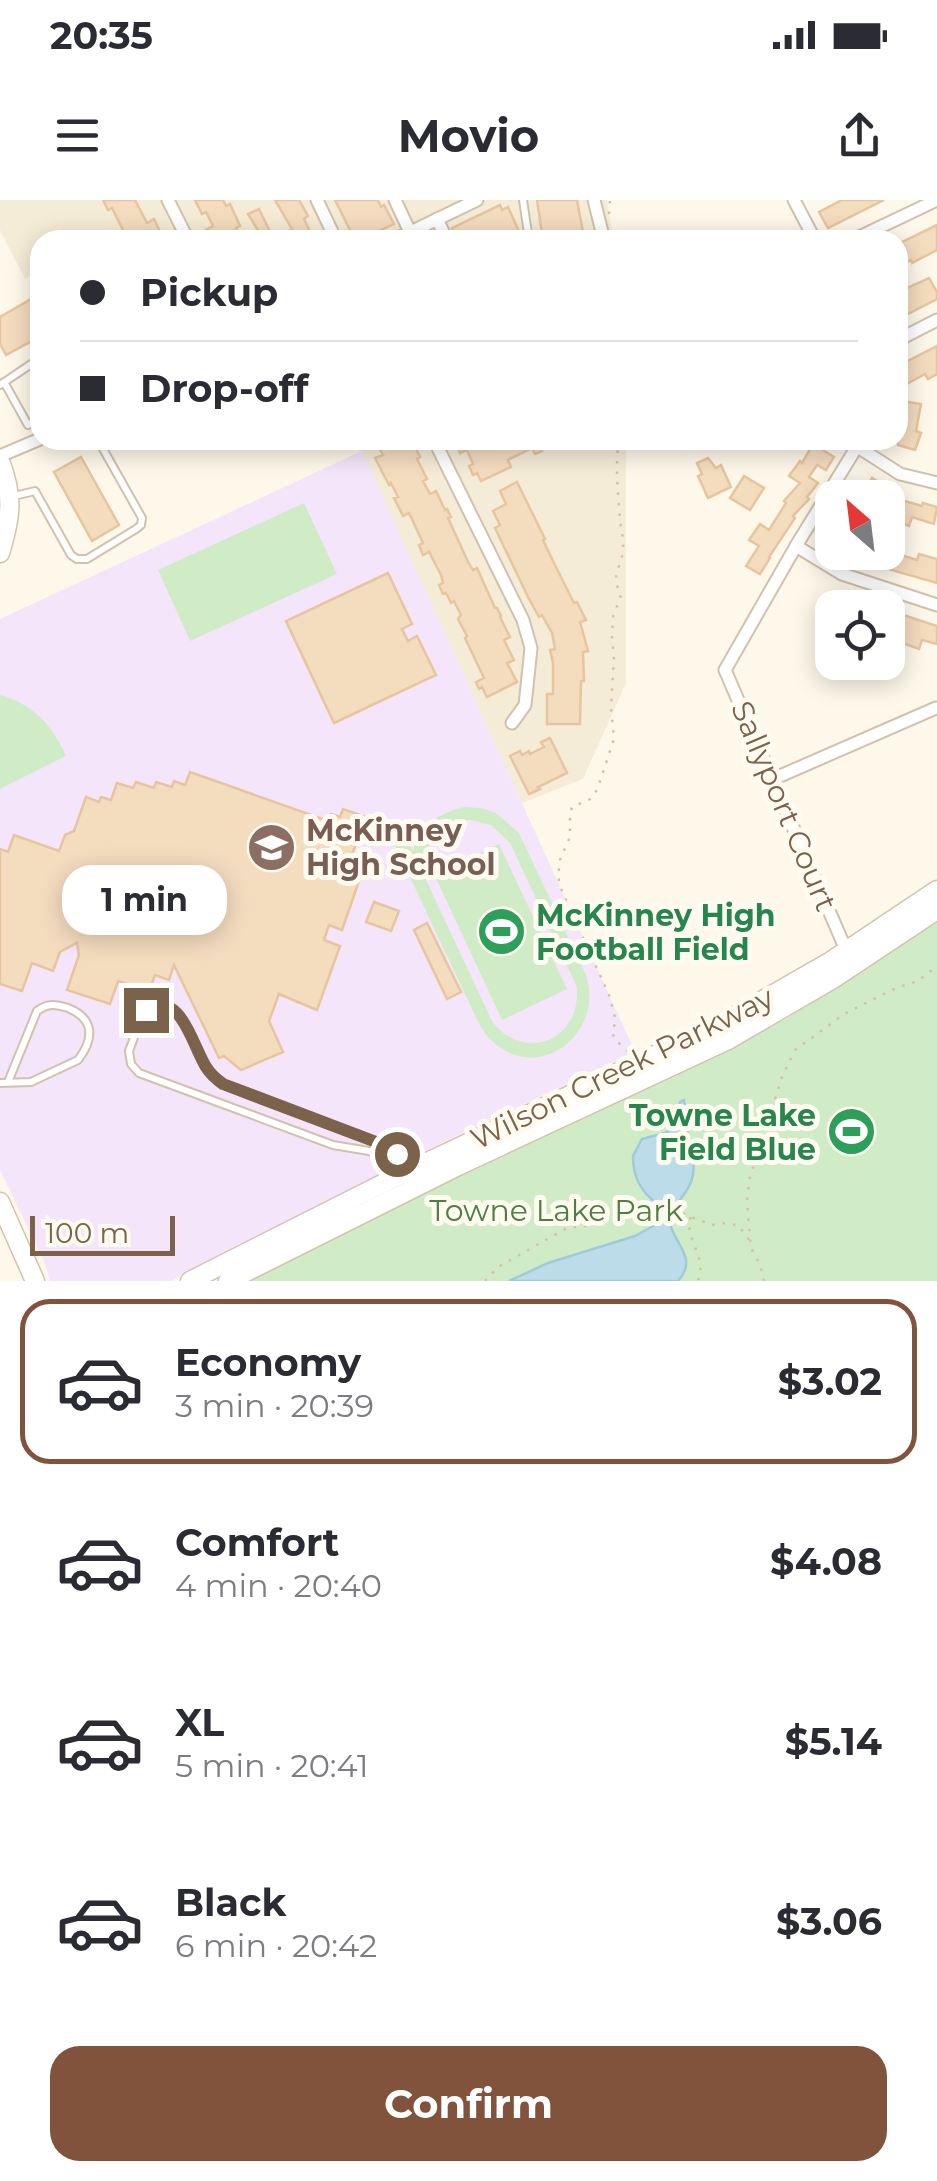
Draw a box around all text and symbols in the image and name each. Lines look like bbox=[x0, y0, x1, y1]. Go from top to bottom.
text: 20:35 bbox=[50, 12, 153, 59]
icon: menu bbox=[50, 108, 105, 163]
text: Movio bbox=[398, 108, 539, 163]
icon: share bbox=[832, 108, 887, 163]
text: Pickup bbox=[140, 269, 278, 316]
text: Drop-off bbox=[140, 365, 309, 412]
north arrow bbox=[815, 480, 905, 570]
map controls bbox=[815, 480, 905, 680]
button: locate bbox=[815, 590, 905, 680]
street label: Sallyport Court bbox=[723, 696, 845, 916]
place label: McKinney High School bbox=[306, 812, 495, 883]
school or university icon: McKinney High School bbox=[245, 821, 297, 873]
callout: 1 min bbox=[64, 865, 228, 935]
text: 1 min bbox=[101, 880, 188, 919]
place label: McKinney High Football Field bbox=[536, 897, 776, 968]
sports icon: McKinney High Football Field bbox=[475, 906, 527, 958]
street label: Wilson Creek Parkway bbox=[465, 978, 780, 1157]
route end bbox=[124, 988, 169, 1033]
place label: Towne Lake Field Blue bbox=[629, 1097, 816, 1168]
sports icon: Towne Lake Field Blue bbox=[825, 1106, 877, 1158]
route start bbox=[375, 1132, 420, 1177]
park label: Towne Lake Park bbox=[429, 1192, 683, 1229]
scale bar bbox=[30, 1211, 175, 1256]
text: 100 m bbox=[45, 1216, 129, 1250]
icon: car bbox=[55, 1337, 145, 1427]
text: Economy bbox=[175, 1339, 361, 1386]
text: $3.02 bbox=[778, 1358, 882, 1405]
text: 3 min · 20:39 bbox=[175, 1386, 374, 1425]
icon: car bbox=[55, 1517, 145, 1607]
text: Comfort bbox=[175, 1519, 339, 1566]
text: $4.08 bbox=[770, 1538, 882, 1585]
text: 4 min · 20:40 bbox=[175, 1566, 382, 1605]
icon: car bbox=[55, 1697, 145, 1787]
text: XL bbox=[175, 1699, 224, 1746]
text: $5.14 bbox=[785, 1718, 882, 1765]
text: 5 min · 20:41 bbox=[175, 1746, 369, 1785]
icon: car bbox=[55, 1877, 145, 1967]
text: Black bbox=[175, 1879, 286, 1926]
text: $3.06 bbox=[776, 1898, 882, 1945]
text: 6 min · 20:42 bbox=[175, 1926, 377, 1965]
button: Confirm bbox=[50, 2046, 887, 2161]

